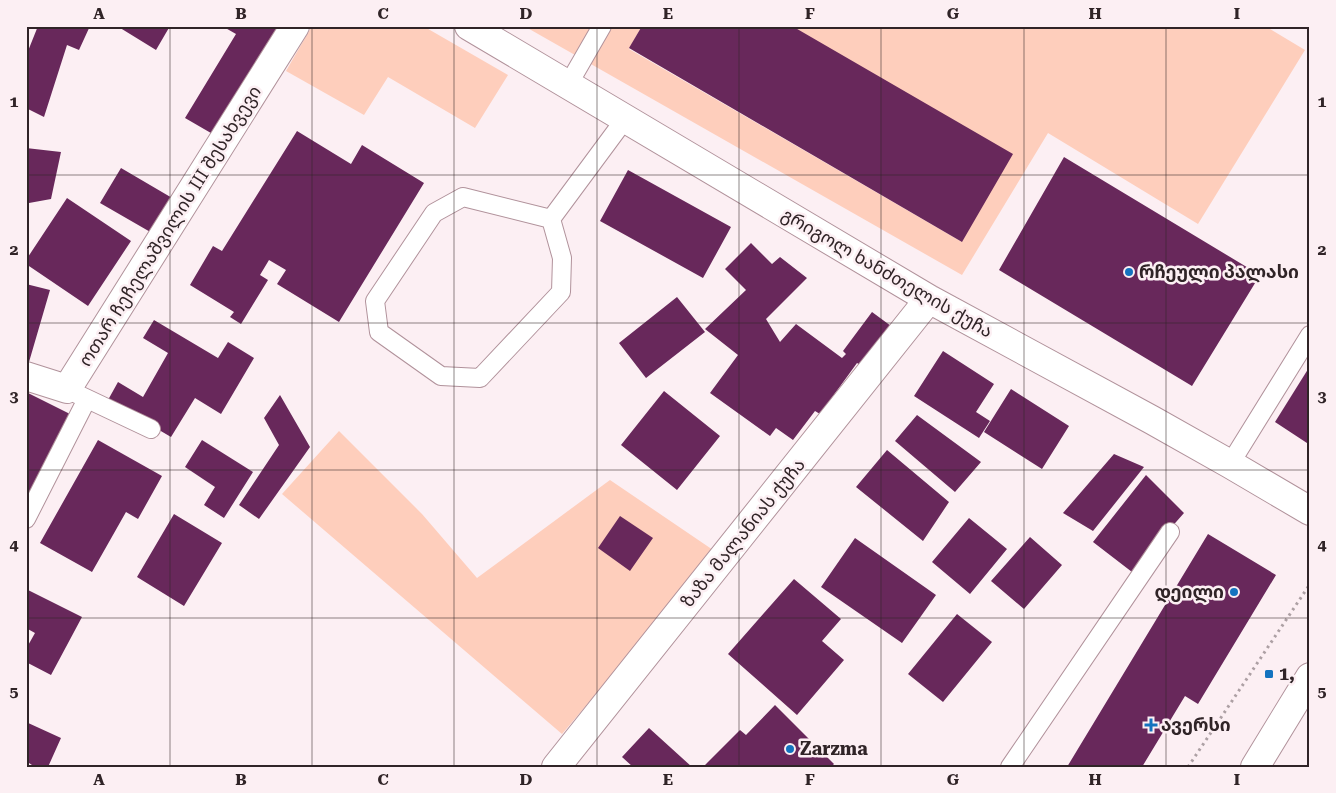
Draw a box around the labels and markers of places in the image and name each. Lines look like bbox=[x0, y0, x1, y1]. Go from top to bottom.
place label: რჩეული პალასი bbox=[1139, 261, 1299, 283]
marker: რჩეული პალასი bbox=[1123, 266, 1135, 278]
place label: დეილი bbox=[1154, 581, 1224, 603]
marker: დეილი bbox=[1228, 586, 1240, 598]
place label: 1, bbox=[1279, 663, 1295, 684]
marker: 1, bbox=[1263, 668, 1275, 680]
place label: ავერსი bbox=[1161, 714, 1231, 735]
marker: ავერსი bbox=[1145, 719, 1157, 731]
place label: Zarzma bbox=[800, 738, 868, 759]
marker: Zarzma bbox=[784, 743, 796, 755]

